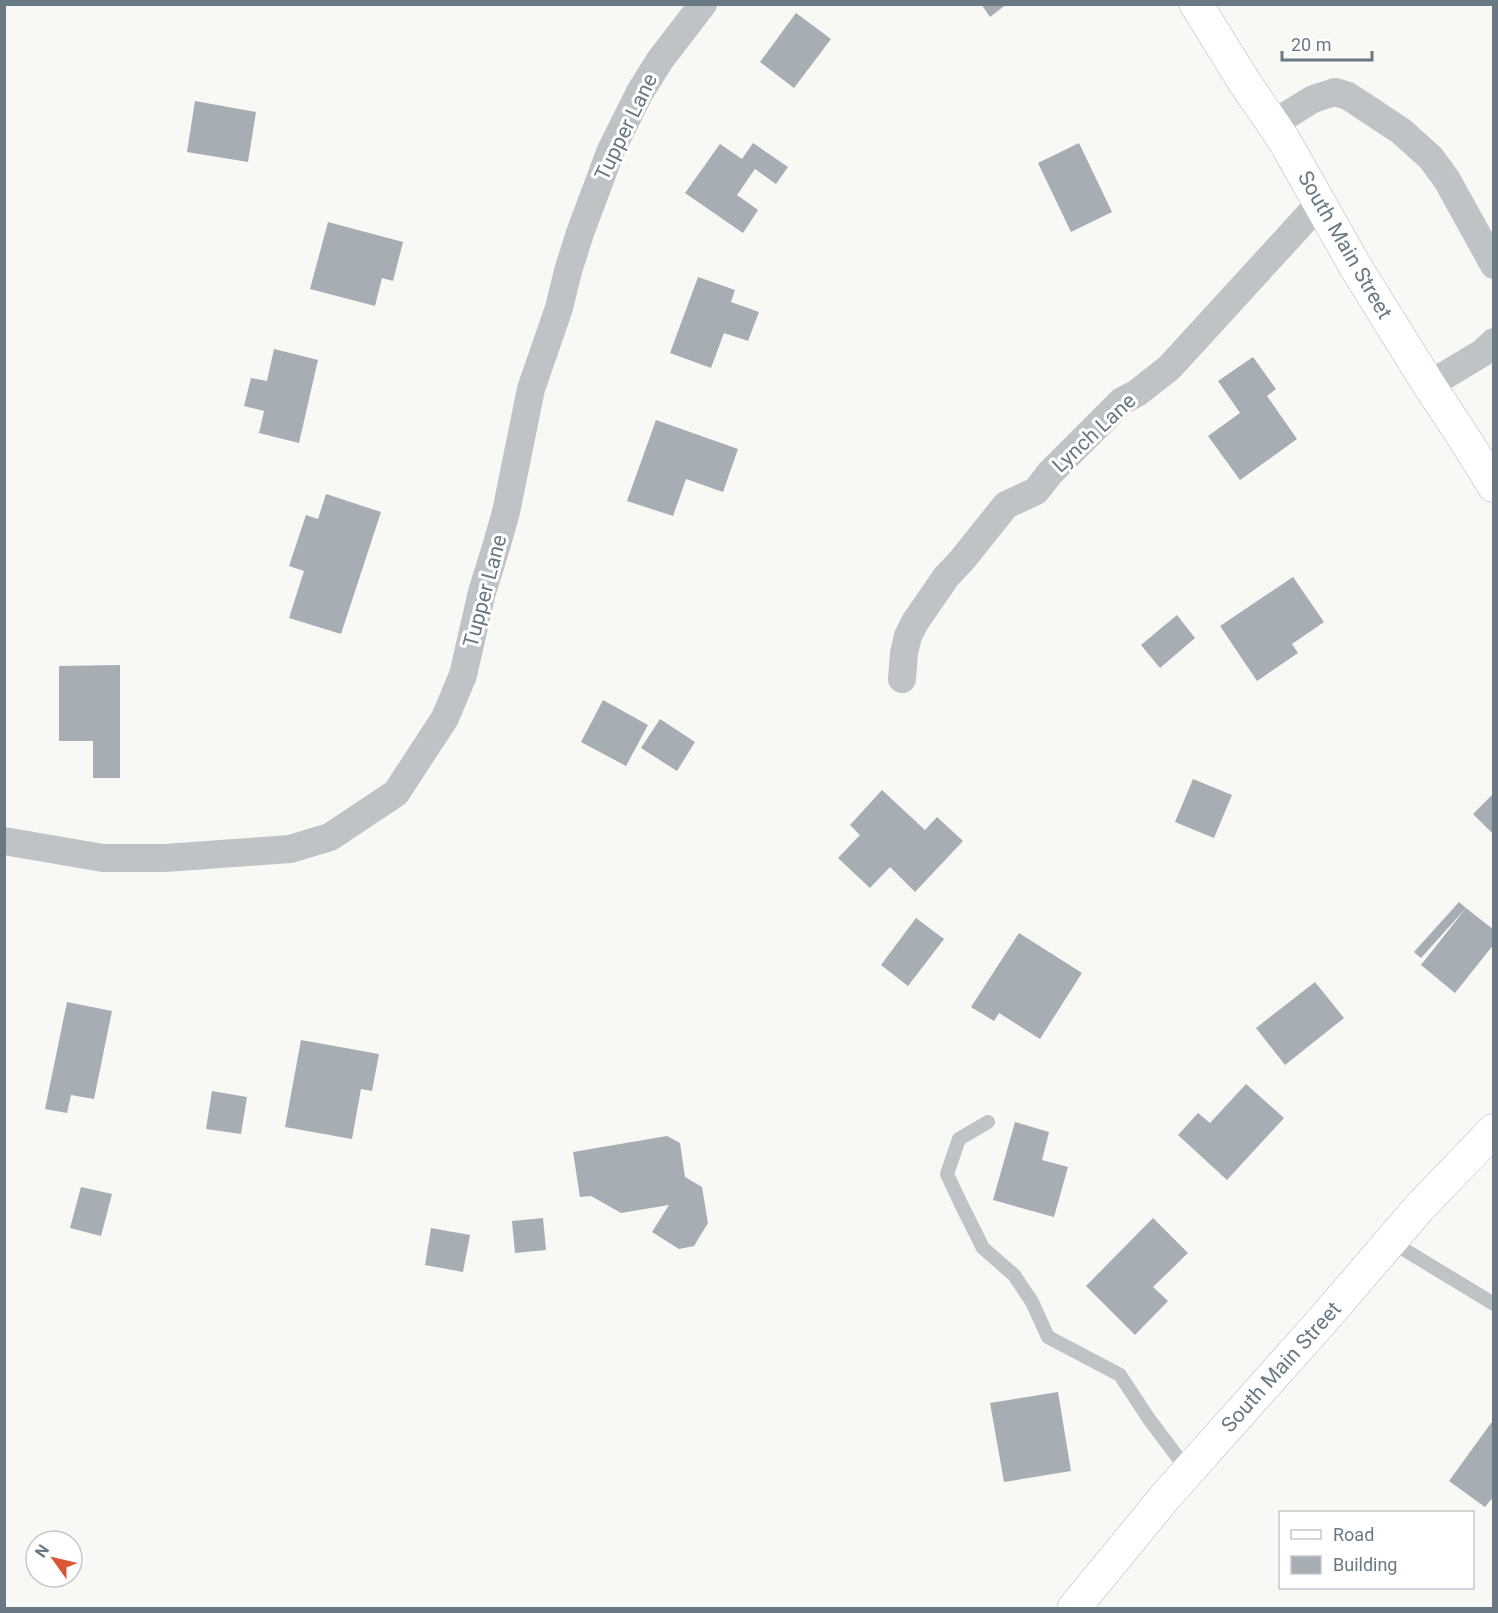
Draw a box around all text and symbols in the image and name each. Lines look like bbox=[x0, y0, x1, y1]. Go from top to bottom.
scale bar bbox=[1282, 24, 1372, 62]
text: 20 m bbox=[1291, 34, 1331, 55]
street label: Tupper Lane bbox=[590, 70, 662, 184]
street label: South Main Street bbox=[1293, 167, 1397, 323]
street label: Lynch Lane bbox=[1048, 389, 1140, 477]
street label: Tupper Lane bbox=[458, 532, 512, 650]
street label: South Main Street bbox=[1216, 1297, 1346, 1437]
legend bbox=[1279, 1511, 1474, 1589]
text: Road bbox=[1333, 1524, 1374, 1545]
north arrow bbox=[24, 1529, 84, 1589]
text: N bbox=[31, 1541, 53, 1561]
text: Building bbox=[1333, 1554, 1397, 1575]

